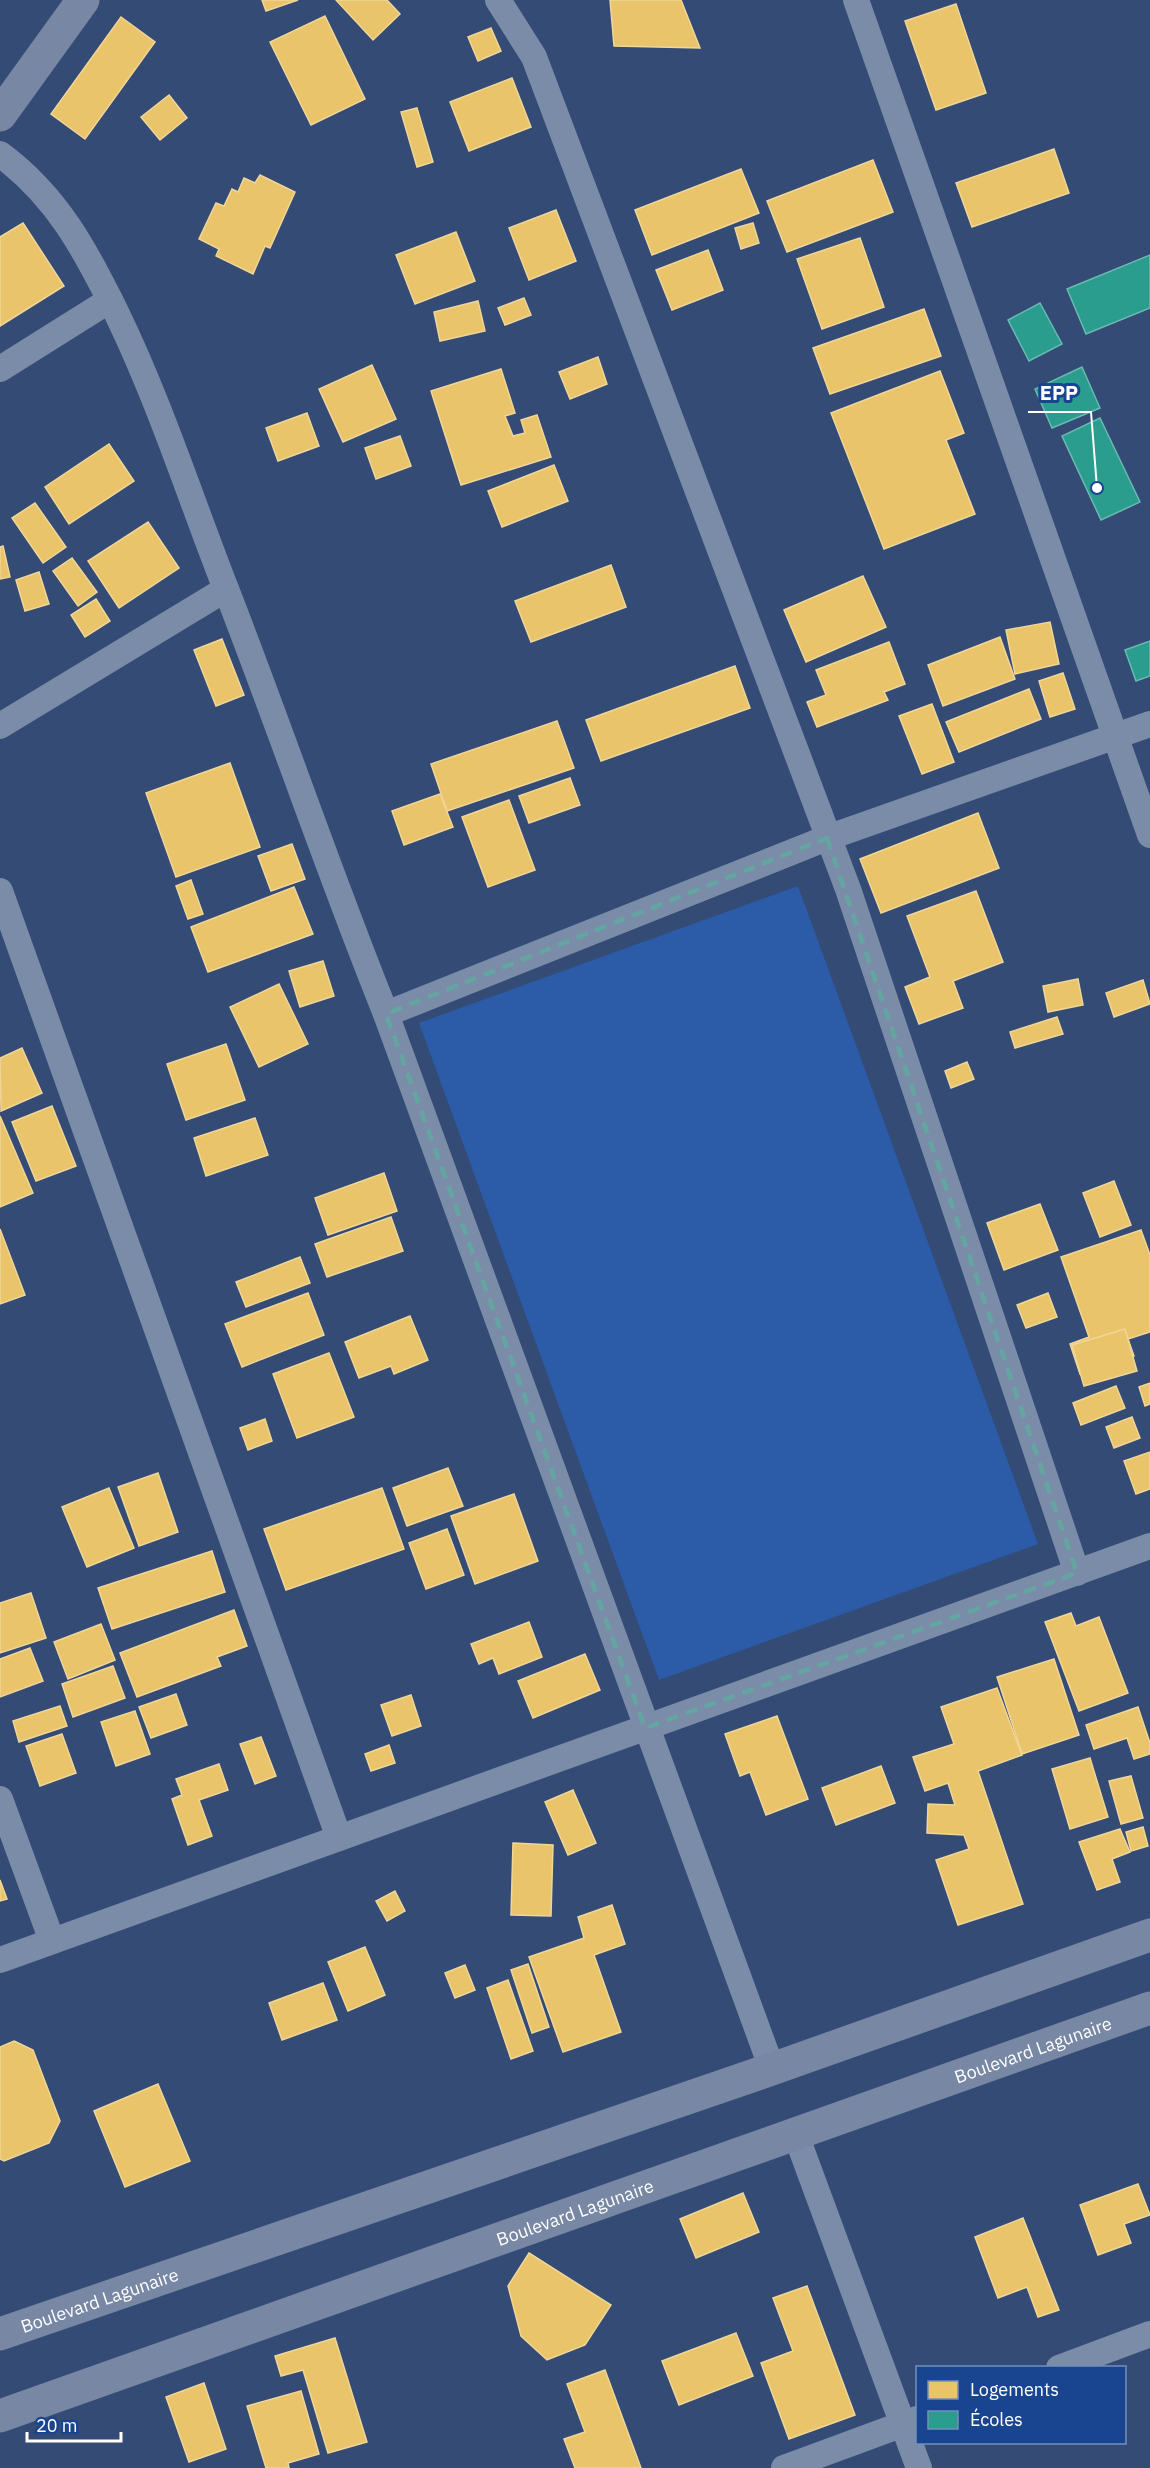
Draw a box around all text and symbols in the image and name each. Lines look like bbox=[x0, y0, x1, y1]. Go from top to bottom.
callout: EPP bbox=[1028, 374, 1091, 412]
text: EPP bbox=[1040, 379, 1078, 406]
street label: Boulevard Lagunaire bbox=[951, 2011, 1115, 2088]
street label: Boulevard Lagunaire bbox=[493, 2174, 657, 2251]
street label: Boulevard Lagunaire bbox=[17, 2262, 181, 2338]
legend bbox=[916, 2366, 1126, 2444]
text: Logements bbox=[970, 2378, 1059, 2401]
scale bar bbox=[27, 2405, 122, 2443]
text: Écoles bbox=[970, 2408, 1023, 2431]
text: 20 m bbox=[36, 2414, 78, 2437]

